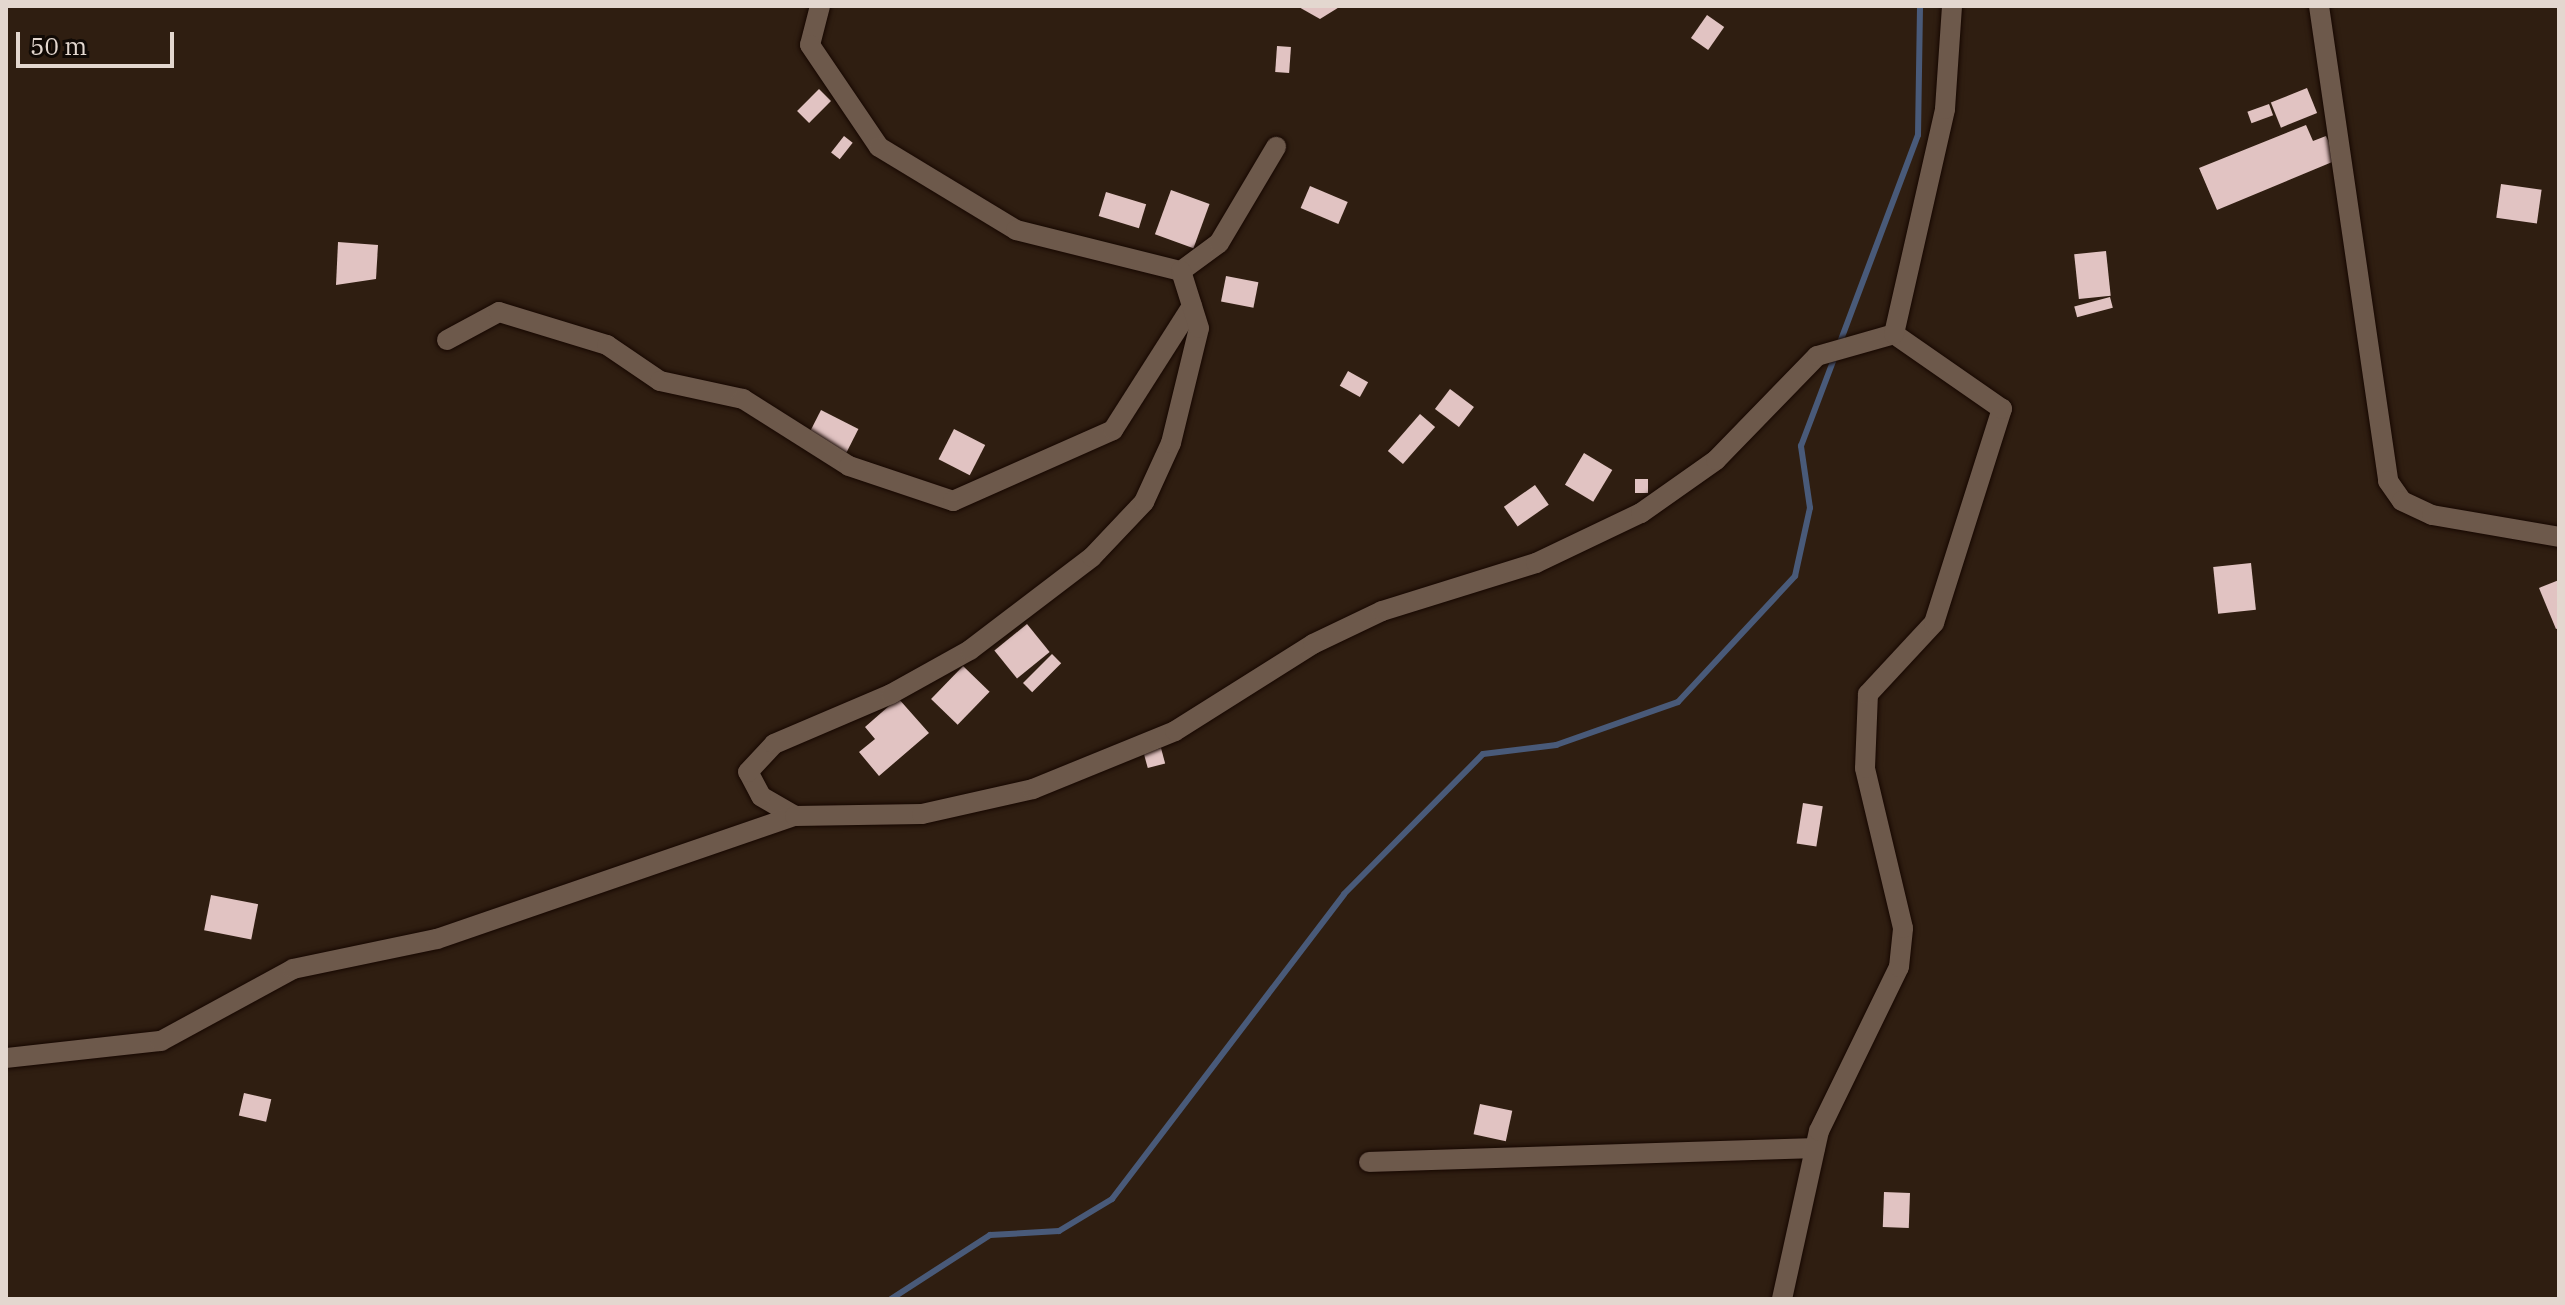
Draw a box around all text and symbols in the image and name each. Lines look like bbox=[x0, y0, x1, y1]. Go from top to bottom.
scale bar bbox=[20, 16, 178, 66]
text: 50 m bbox=[30, 30, 87, 62]

